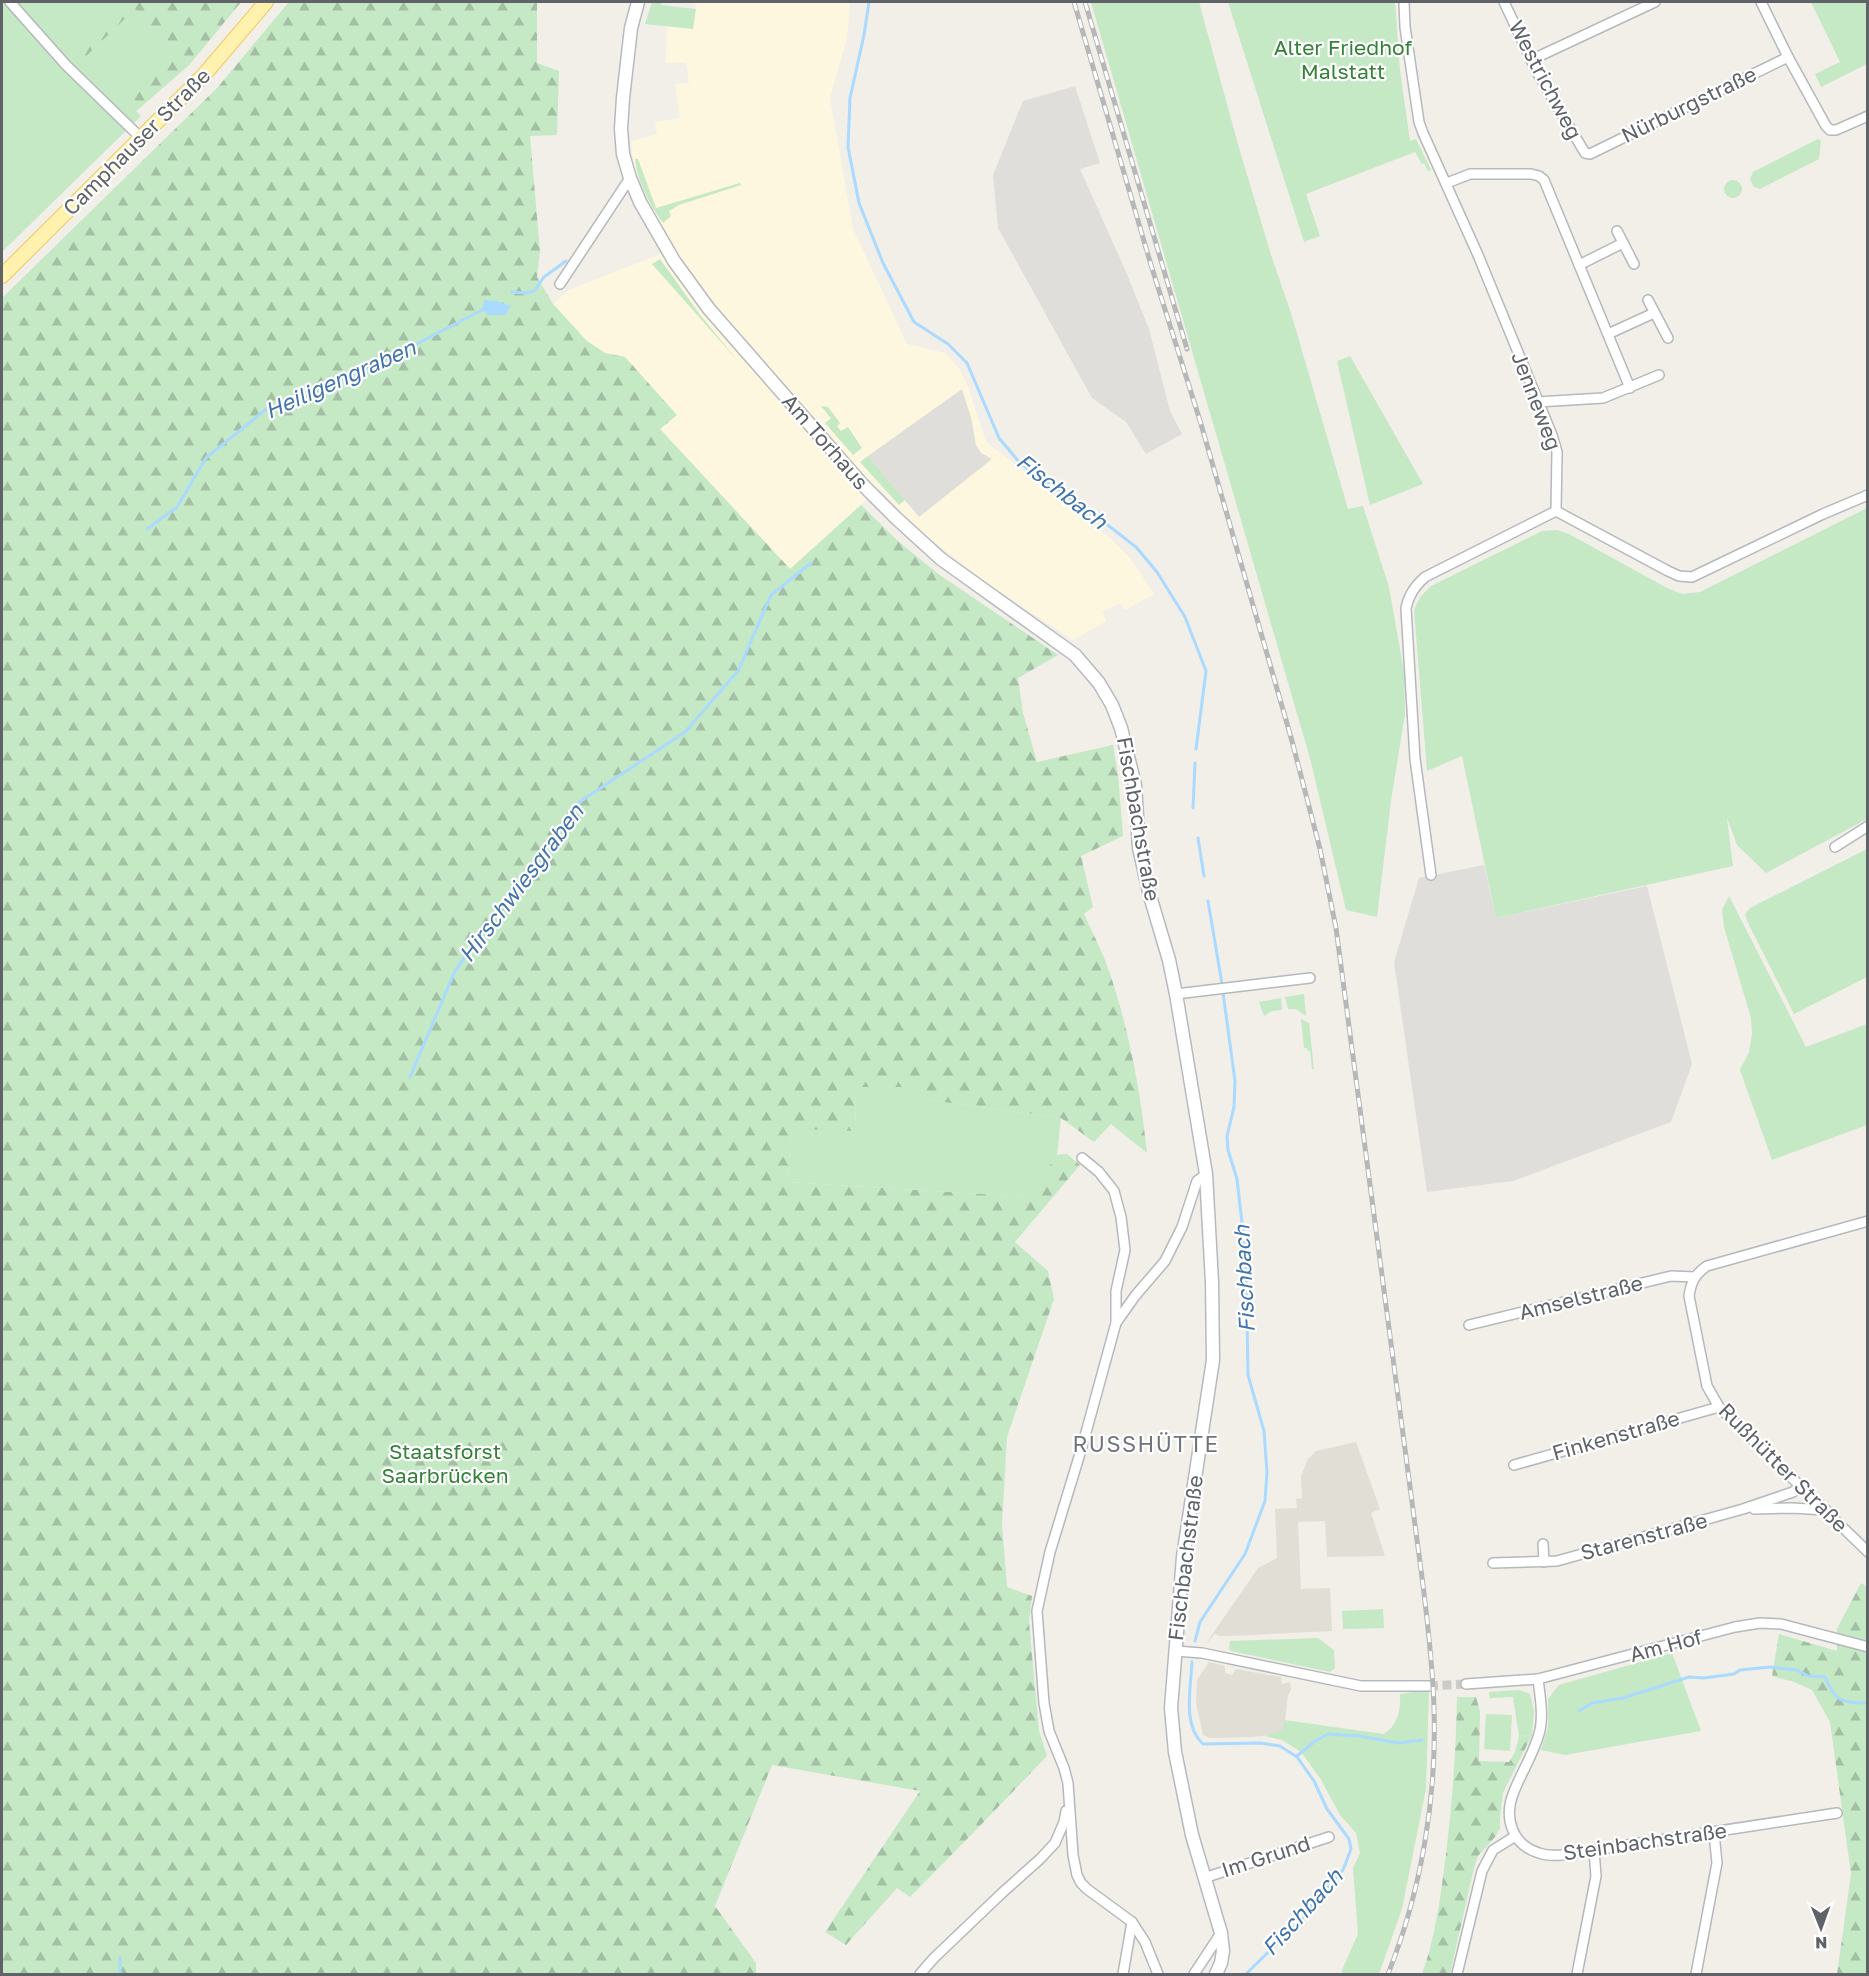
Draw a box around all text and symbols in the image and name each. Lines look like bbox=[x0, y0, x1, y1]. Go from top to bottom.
street label: Westrichweg bbox=[1504, 16, 1588, 143]
park label: Alter Friedhof Malstatt bbox=[1274, 34, 1413, 84]
street label: Nürburgstraße bbox=[1617, 60, 1760, 148]
street label: Camphauser Straße bbox=[57, 62, 215, 220]
water label: Heiligengraben bbox=[260, 333, 421, 424]
street label: Jenneweg bbox=[1506, 348, 1568, 454]
street label: Am Torhaus bbox=[777, 388, 874, 495]
water label: Fischbach bbox=[1012, 447, 1114, 535]
street label: Fischbachstraße bbox=[1112, 735, 1166, 903]
water label: Hirschwiesgraben bbox=[453, 797, 590, 967]
water label: Fischbach bbox=[1227, 1223, 1260, 1333]
street label: Amselstraße bbox=[1516, 1269, 1645, 1325]
street label: Rußhütter Straße bbox=[1714, 1397, 1854, 1537]
street label: Finkenstraße bbox=[1549, 1404, 1682, 1466]
district label: RUSSHÜTTE bbox=[1073, 1430, 1219, 1457]
park label: Staatsforst Saarbrücken bbox=[381, 1438, 509, 1488]
street label: Fischbachstraße bbox=[1162, 1474, 1208, 1642]
street label: Starenstraße bbox=[1578, 1507, 1710, 1565]
street label: Am Hof bbox=[1627, 1623, 1705, 1667]
street label: Steinbachstraße bbox=[1561, 1817, 1728, 1865]
street label: Im Grund bbox=[1218, 1829, 1313, 1883]
water label: Fischbach bbox=[1256, 1862, 1349, 1961]
north arrow bbox=[1791, 1898, 1851, 1958]
text: N bbox=[1815, 1933, 1828, 1953]

